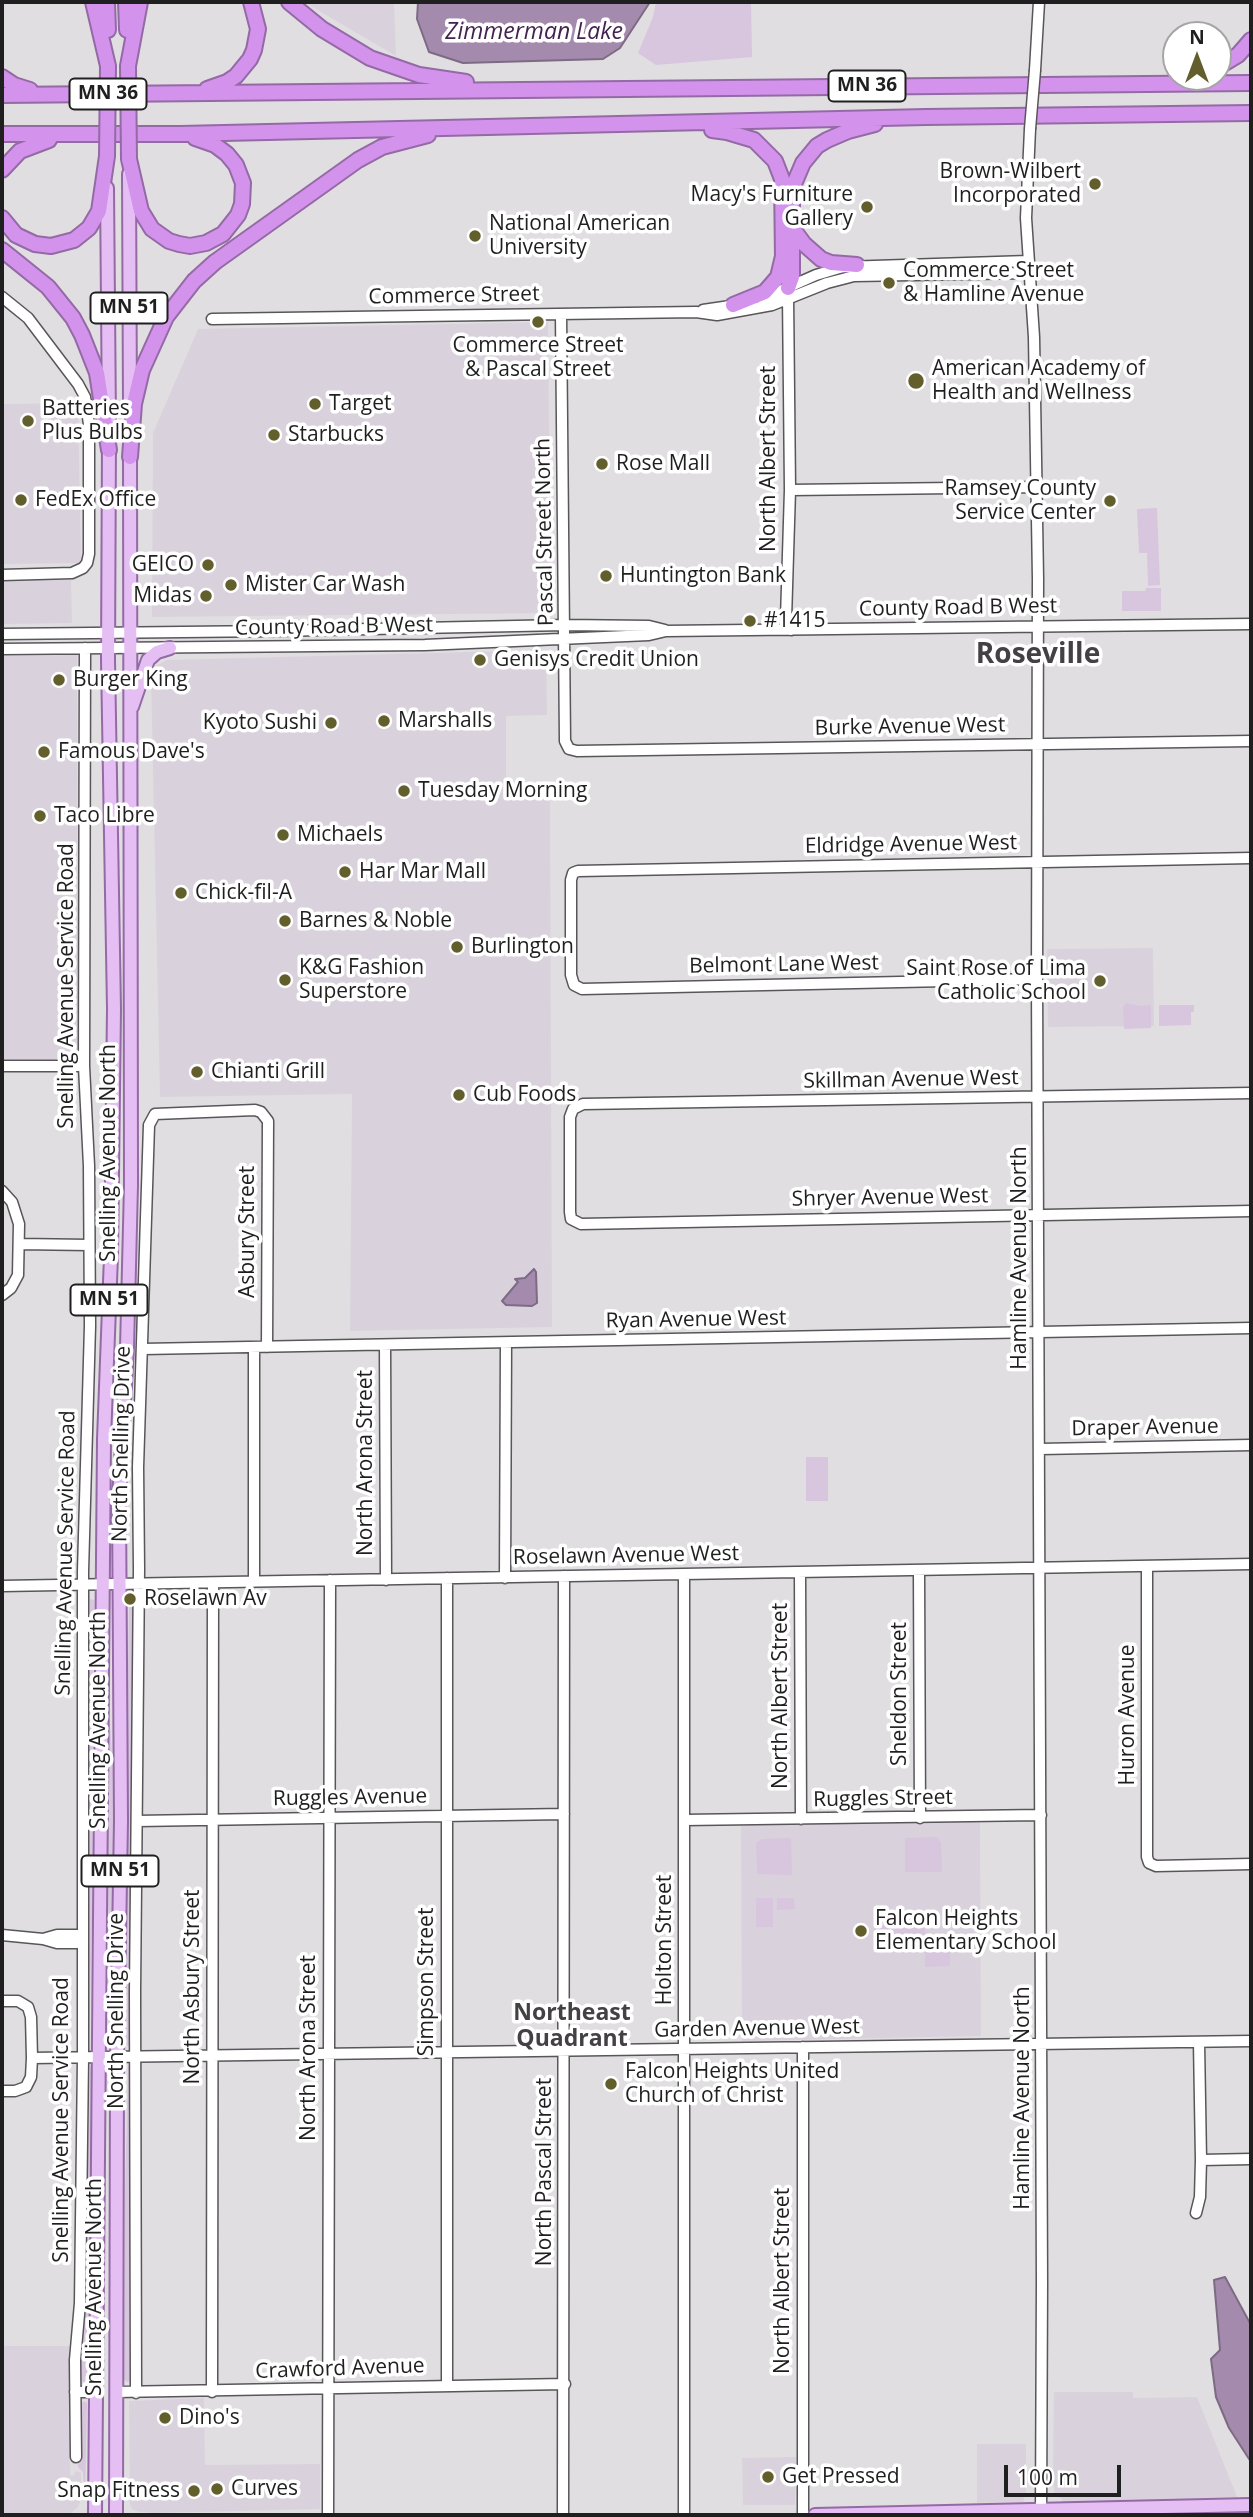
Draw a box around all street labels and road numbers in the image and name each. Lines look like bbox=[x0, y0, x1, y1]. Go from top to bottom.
road number: MN 36 bbox=[828, 71, 906, 102]
road number: MN 36 bbox=[70, 78, 146, 110]
street label: Commerce Street bbox=[368, 282, 540, 310]
road number: MN 51 bbox=[90, 292, 168, 324]
street label: North Albert Street bbox=[756, 366, 782, 552]
street label: Pascal Street North bbox=[531, 438, 559, 626]
street label: County Road B West bbox=[859, 594, 1057, 622]
street label: County Road B West bbox=[235, 613, 433, 641]
street label: Burke Avenue West bbox=[815, 713, 1005, 741]
street label: Eldridge Avenue West bbox=[805, 831, 1017, 859]
street label: Snelling Avenue Service Road bbox=[54, 843, 80, 1129]
street label: Belmont Lane West bbox=[689, 951, 879, 979]
street label: Snelling Avenue North bbox=[96, 1044, 122, 1262]
street label: Skillman Avenue West bbox=[803, 1066, 1019, 1094]
street label: Hamline Avenue North bbox=[1007, 1146, 1033, 1370]
street label: Asbury Street bbox=[235, 1166, 261, 1298]
street label: Shryer Avenue West bbox=[792, 1184, 988, 1212]
road number: MN 51 bbox=[70, 1284, 148, 1316]
street label: Ryan Avenue West bbox=[605, 1306, 787, 1334]
street label: North Snelling Drive bbox=[108, 1346, 136, 1542]
street label: North Arona Street bbox=[353, 1370, 379, 1556]
street label: Snelling Avenue Service Road bbox=[51, 1410, 81, 1696]
street label: Draper Avenue bbox=[1071, 1414, 1219, 1442]
street label: Roselawn Avenue West bbox=[513, 1541, 739, 1571]
street label: North Albert Street bbox=[768, 1603, 794, 1789]
street label: Snelling Avenue North bbox=[86, 1611, 112, 1829]
street label: Sheldon Street bbox=[887, 1622, 913, 1766]
street label: Huron Avenue bbox=[1115, 1644, 1141, 1786]
street label: Ruggles Avenue bbox=[273, 1784, 427, 1812]
street label: Ruggles Street bbox=[813, 1785, 953, 1813]
road number: MN 51 bbox=[82, 1856, 158, 1886]
street label: Holton Street bbox=[652, 1875, 678, 2005]
street label: North Asbury Street bbox=[180, 1889, 206, 2085]
street label: Simpson Street bbox=[414, 1908, 440, 2056]
street label: North Snelling Drive bbox=[104, 1913, 130, 2109]
street label: North Arona Street bbox=[296, 1955, 322, 2141]
street label: Snelling Avenue Service Road bbox=[49, 1977, 75, 2263]
street label: Hamline Avenue North bbox=[1010, 1986, 1036, 2210]
street label: Garden Avenue West bbox=[654, 2015, 860, 2043]
street label: North Pascal Street bbox=[532, 2078, 558, 2266]
street label: Snelling Avenue North bbox=[82, 2178, 108, 2396]
street label: North Albert Street bbox=[770, 2188, 796, 2374]
street label: Crawford Avenue bbox=[255, 2353, 425, 2385]

